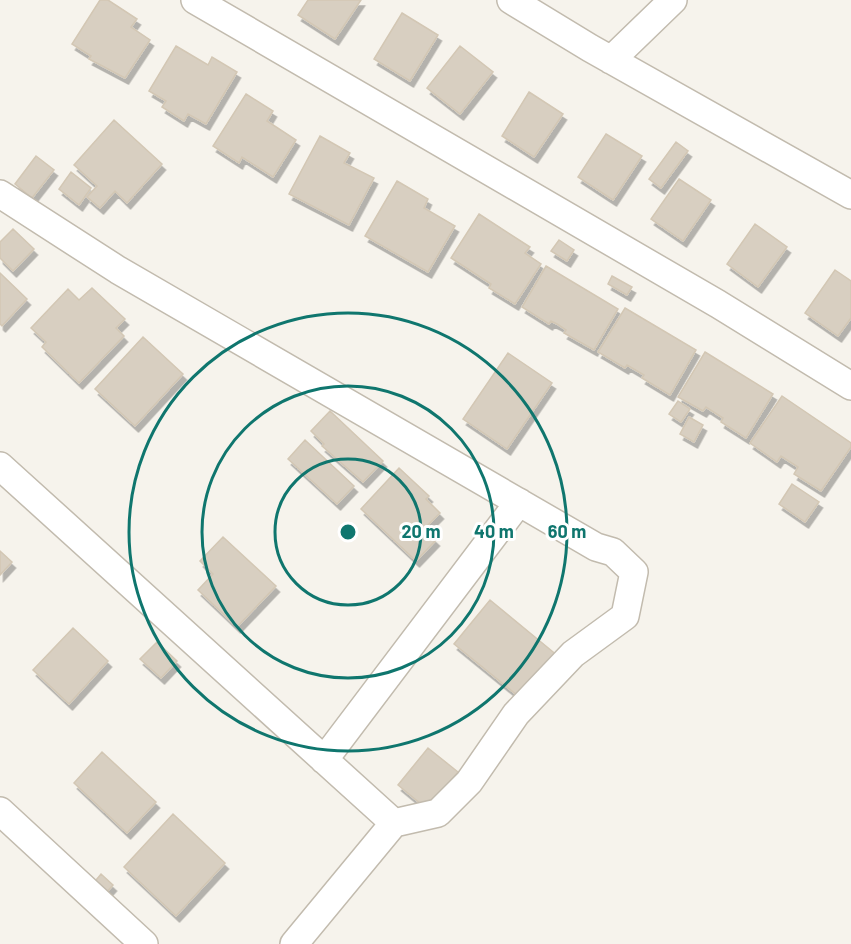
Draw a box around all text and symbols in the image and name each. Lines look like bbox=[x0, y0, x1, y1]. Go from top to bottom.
text: 20 m bbox=[402, 520, 440, 542]
text: 40 m bbox=[474, 520, 514, 542]
text: 60 m bbox=[548, 520, 586, 542]
centre of rings bbox=[338, 522, 358, 542]

